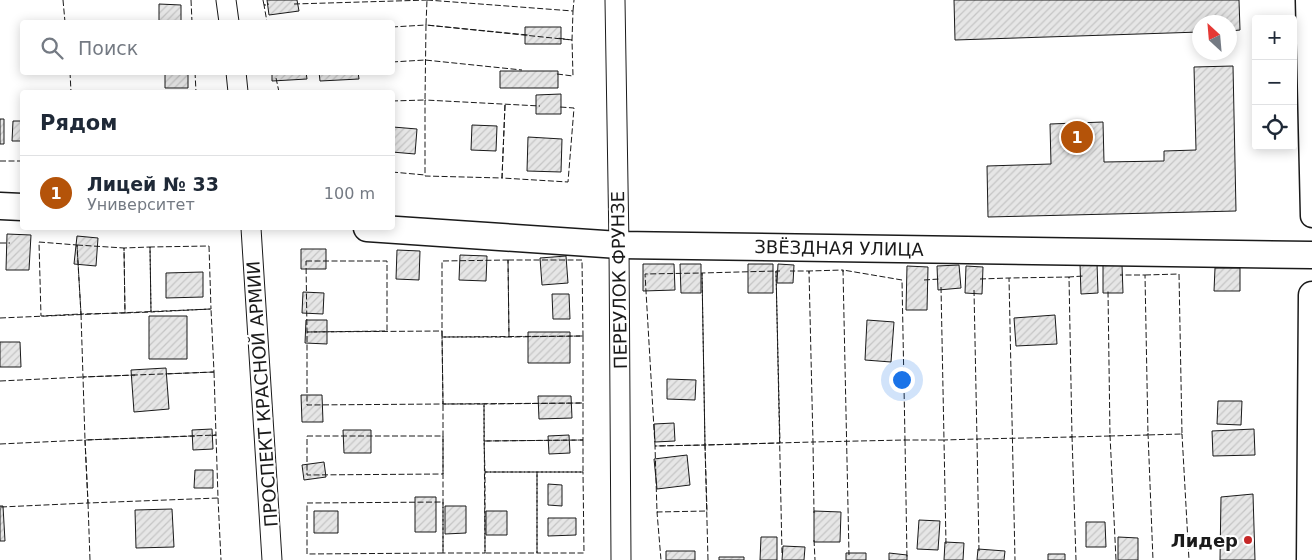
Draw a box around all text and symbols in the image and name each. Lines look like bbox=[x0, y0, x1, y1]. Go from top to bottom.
north arrow bbox=[1192, 15, 1237, 60]
map controls bbox=[1252, 15, 1297, 150]
button: + bbox=[1252, 15, 1297, 60]
search box bbox=[20, 20, 395, 75]
icon: search bbox=[38, 34, 66, 62]
text: Поиск bbox=[78, 37, 138, 59]
button: − bbox=[1252, 60, 1297, 105]
button: locate bbox=[1252, 105, 1297, 150]
text: Рядом bbox=[40, 111, 117, 135]
pin: 1 bbox=[1061, 118, 1093, 156]
text: Лицей № 33 bbox=[87, 173, 219, 195]
text: 1 bbox=[50, 184, 62, 203]
text: 100 m bbox=[324, 184, 375, 203]
street label: ПЕРЕУЛОК ФРУНЗЕ bbox=[607, 191, 631, 369]
text: Университет bbox=[87, 195, 195, 214]
street label: ЗВЁЗДНАЯ УЛИЦА bbox=[754, 236, 924, 260]
street label: ПРОСПЕКТ КРАСНОЙ АРМИИ bbox=[242, 260, 282, 528]
your location bbox=[889, 367, 915, 393]
place label: Лидер bbox=[1171, 530, 1238, 551]
marker: Лидер bbox=[1242, 534, 1254, 546]

